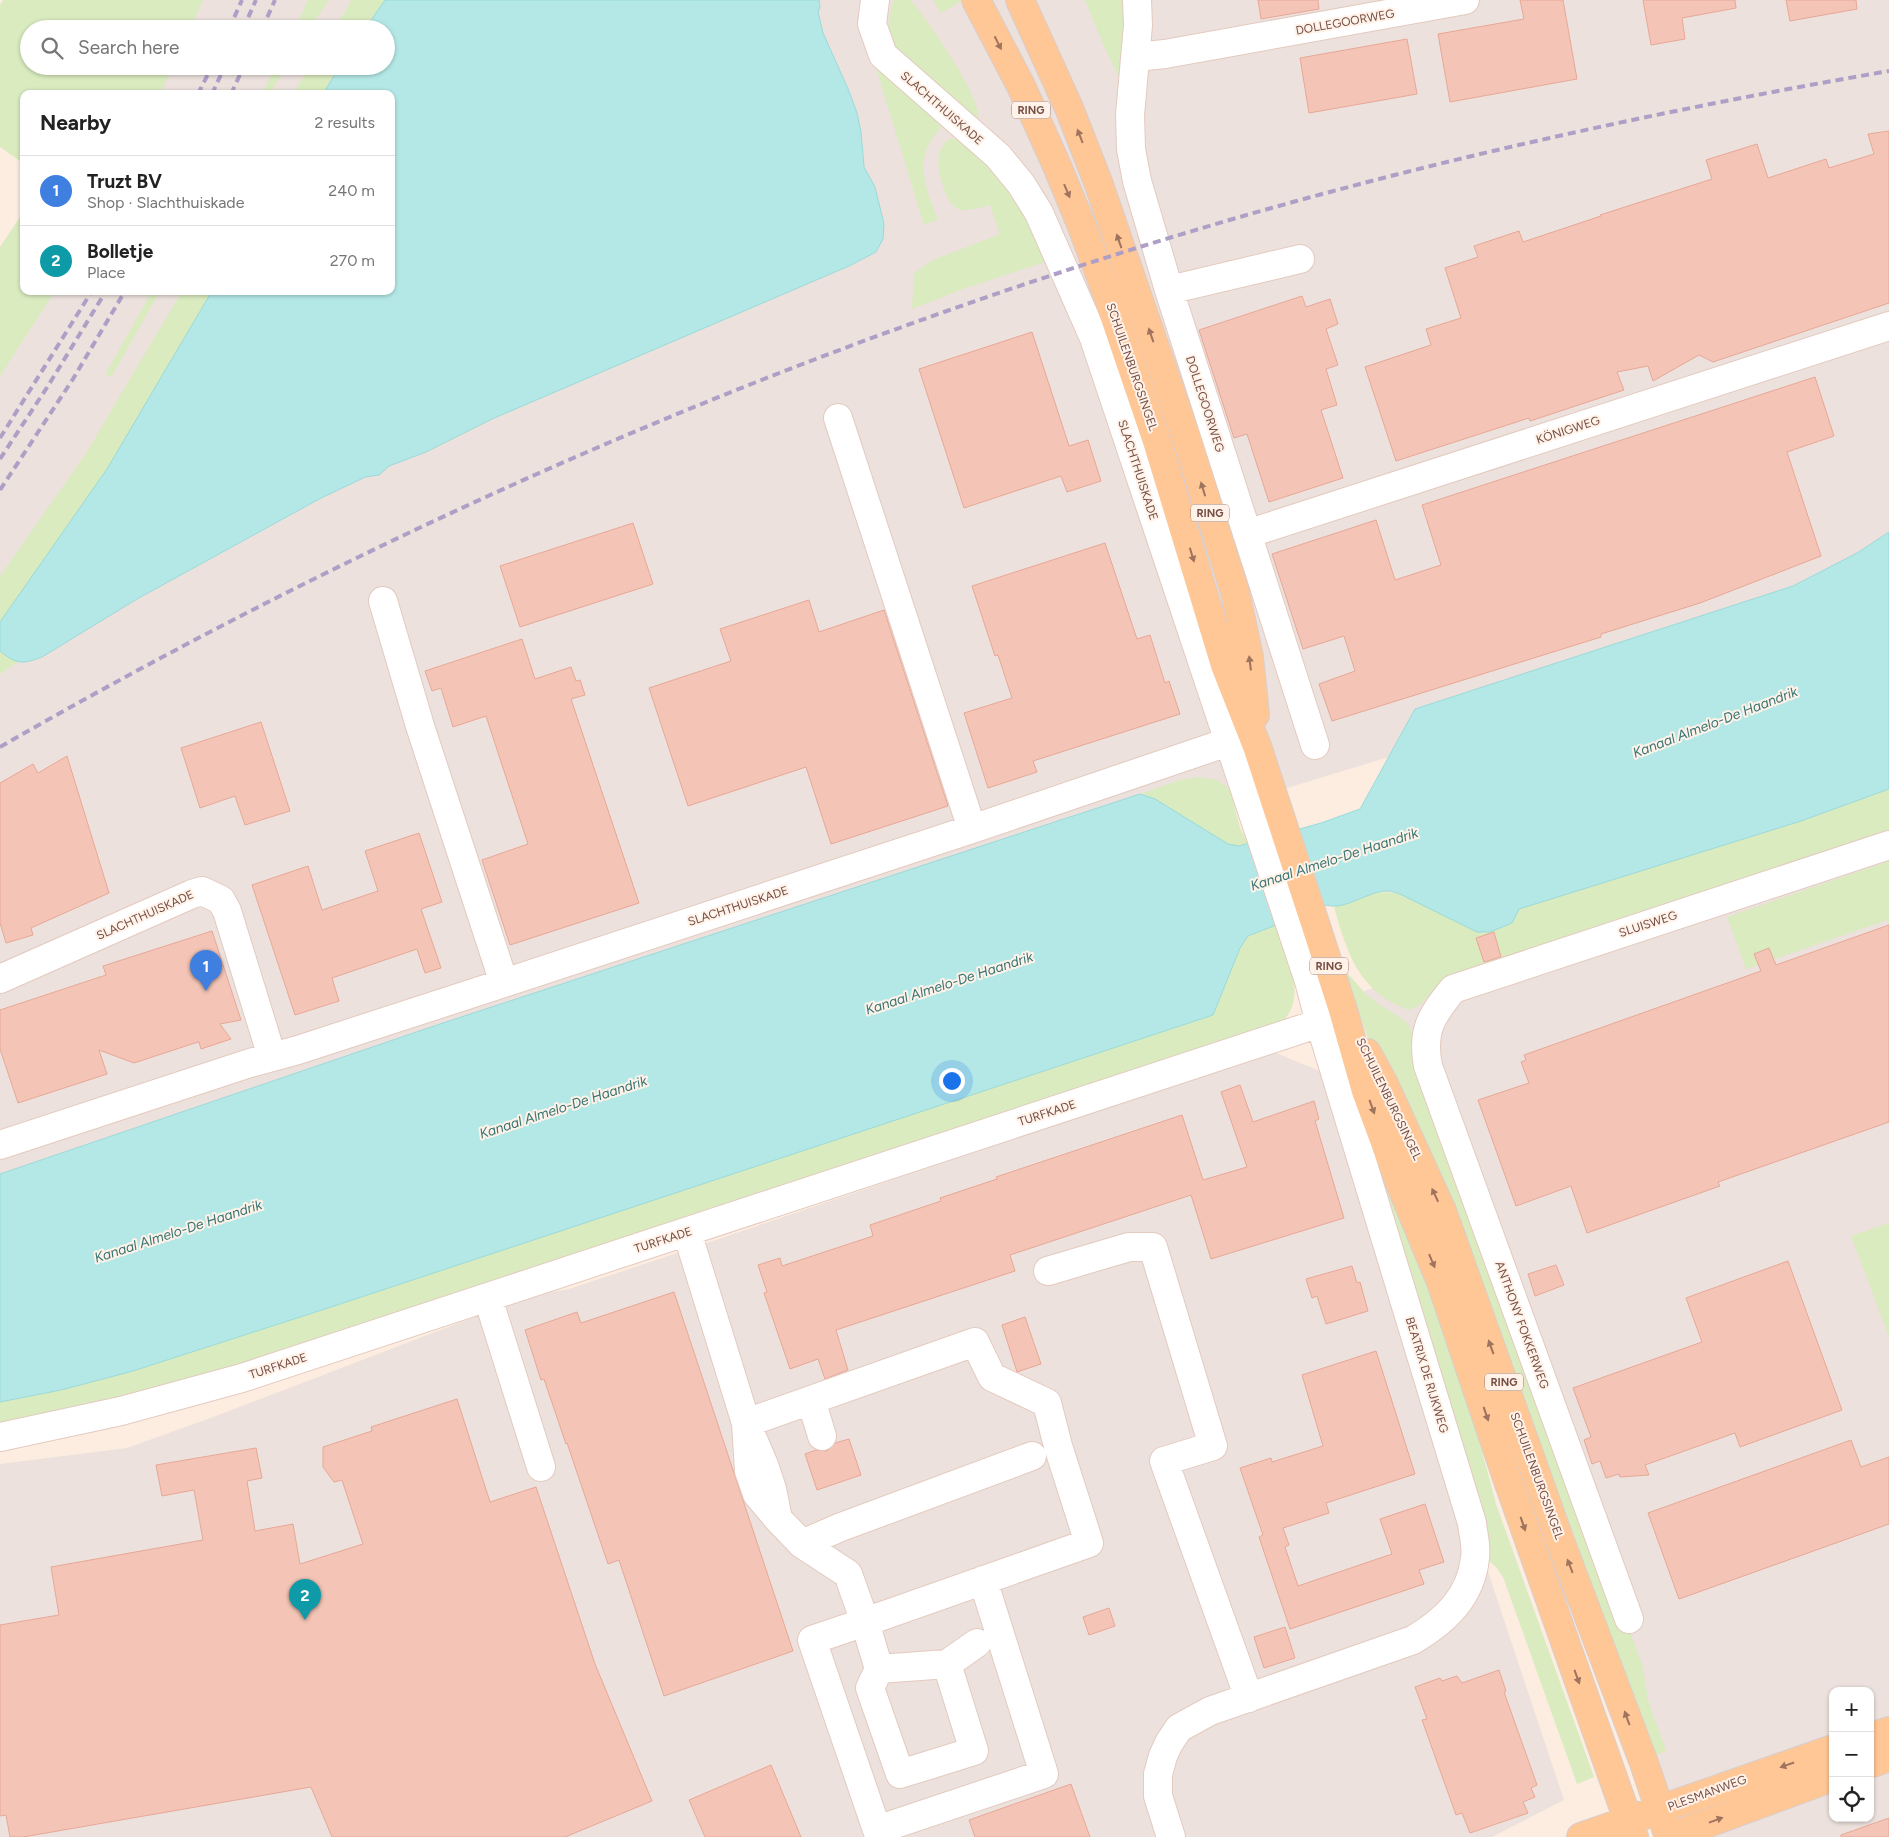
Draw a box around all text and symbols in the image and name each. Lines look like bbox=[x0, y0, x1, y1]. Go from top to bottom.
street label: DOLLEGOORWEG bbox=[1294, 6, 1396, 38]
search box bbox=[20, 20, 395, 75]
icon: search bbox=[38, 34, 66, 62]
text: Search here bbox=[78, 36, 180, 59]
one-way arrow bbox=[994, 36, 1002, 51]
street label: SLACHTHUISKADE bbox=[898, 68, 986, 148]
road number: RING bbox=[1012, 102, 1050, 118]
text: Nearby bbox=[40, 110, 111, 135]
text: 2 results bbox=[315, 113, 375, 132]
one-way arrow bbox=[1076, 128, 1084, 143]
text: Truzt BV bbox=[87, 170, 162, 193]
text: 1 bbox=[53, 181, 59, 200]
text: 240 m bbox=[328, 181, 375, 200]
one-way arrow bbox=[1063, 184, 1071, 198]
text: Shop · Slachthuiskade bbox=[87, 193, 244, 212]
one-way arrow bbox=[1114, 233, 1122, 248]
text: Bolletje bbox=[87, 240, 153, 263]
text: 2 bbox=[51, 251, 61, 270]
text: 270 m bbox=[330, 251, 375, 270]
text: Place bbox=[87, 263, 125, 282]
street label: SCHUILENBURGSINGEL bbox=[1104, 301, 1161, 433]
one-way arrow bbox=[1147, 327, 1155, 342]
street label: DOLLEGOORWEG bbox=[1183, 354, 1227, 454]
street label: KÖNIGWEG bbox=[1534, 413, 1602, 447]
street label: SLACHTHUISKADE bbox=[1115, 418, 1161, 522]
one-way arrow bbox=[1198, 481, 1206, 496]
road number: RING bbox=[1191, 504, 1229, 522]
one-way arrow bbox=[1188, 547, 1196, 562]
one-way arrow bbox=[1246, 654, 1254, 670]
water label: Kanaal Almelo-De Haandrik bbox=[1630, 683, 1801, 762]
water label: Kanaal Almelo-De Haandrik bbox=[1248, 824, 1421, 895]
street label: SLACHTHUISKADE bbox=[686, 883, 790, 929]
street label: SLACHTHUISKADE bbox=[94, 887, 196, 943]
street label: SLUISWEG bbox=[1617, 908, 1679, 940]
water label: Kanaal Almelo-De Haandrik bbox=[863, 948, 1036, 1019]
pin: 1 bbox=[190, 950, 222, 991]
road number: RING bbox=[1310, 958, 1348, 974]
street label: SCHUILENBURGSINGEL bbox=[1353, 1036, 1425, 1163]
your location bbox=[939, 1068, 965, 1094]
water label: Kanaal Almelo-De Haandrik bbox=[477, 1072, 650, 1143]
street label: TURFKADE bbox=[1016, 1097, 1078, 1129]
one-way arrow bbox=[1368, 1100, 1376, 1115]
one-way arrow bbox=[1430, 1187, 1439, 1202]
water label: Kanaal Almelo-De Haandrik bbox=[92, 1196, 265, 1267]
street label: TURFKADE bbox=[632, 1224, 694, 1256]
one-way arrow bbox=[1429, 1254, 1437, 1268]
street label: ANTHONY FOKKERWEG bbox=[1492, 1259, 1552, 1391]
street label: BEATRIX DE RIJKWEG bbox=[1403, 1315, 1451, 1435]
one-way arrow bbox=[1487, 1339, 1495, 1354]
street label: TURFKADE bbox=[247, 1350, 309, 1382]
road number: RING bbox=[1485, 1374, 1523, 1390]
one-way arrow bbox=[1482, 1407, 1490, 1422]
street label: SCHUILENBURGSINGEL bbox=[1507, 1411, 1567, 1542]
one-way arrow bbox=[1519, 1517, 1527, 1532]
one-way arrow bbox=[1566, 1558, 1573, 1573]
pin: 2 bbox=[289, 1579, 321, 1620]
one-way arrow bbox=[1573, 1670, 1581, 1685]
map controls bbox=[1829, 1687, 1874, 1822]
button: + bbox=[1829, 1687, 1874, 1732]
one-way arrow bbox=[1623, 1710, 1631, 1725]
button: − bbox=[1829, 1732, 1874, 1777]
one-way arrow bbox=[1779, 1762, 1794, 1769]
street label: PLESMANWEG bbox=[1666, 1772, 1748, 1814]
button: locate bbox=[1829, 1777, 1874, 1822]
one-way arrow bbox=[1709, 1816, 1724, 1824]

